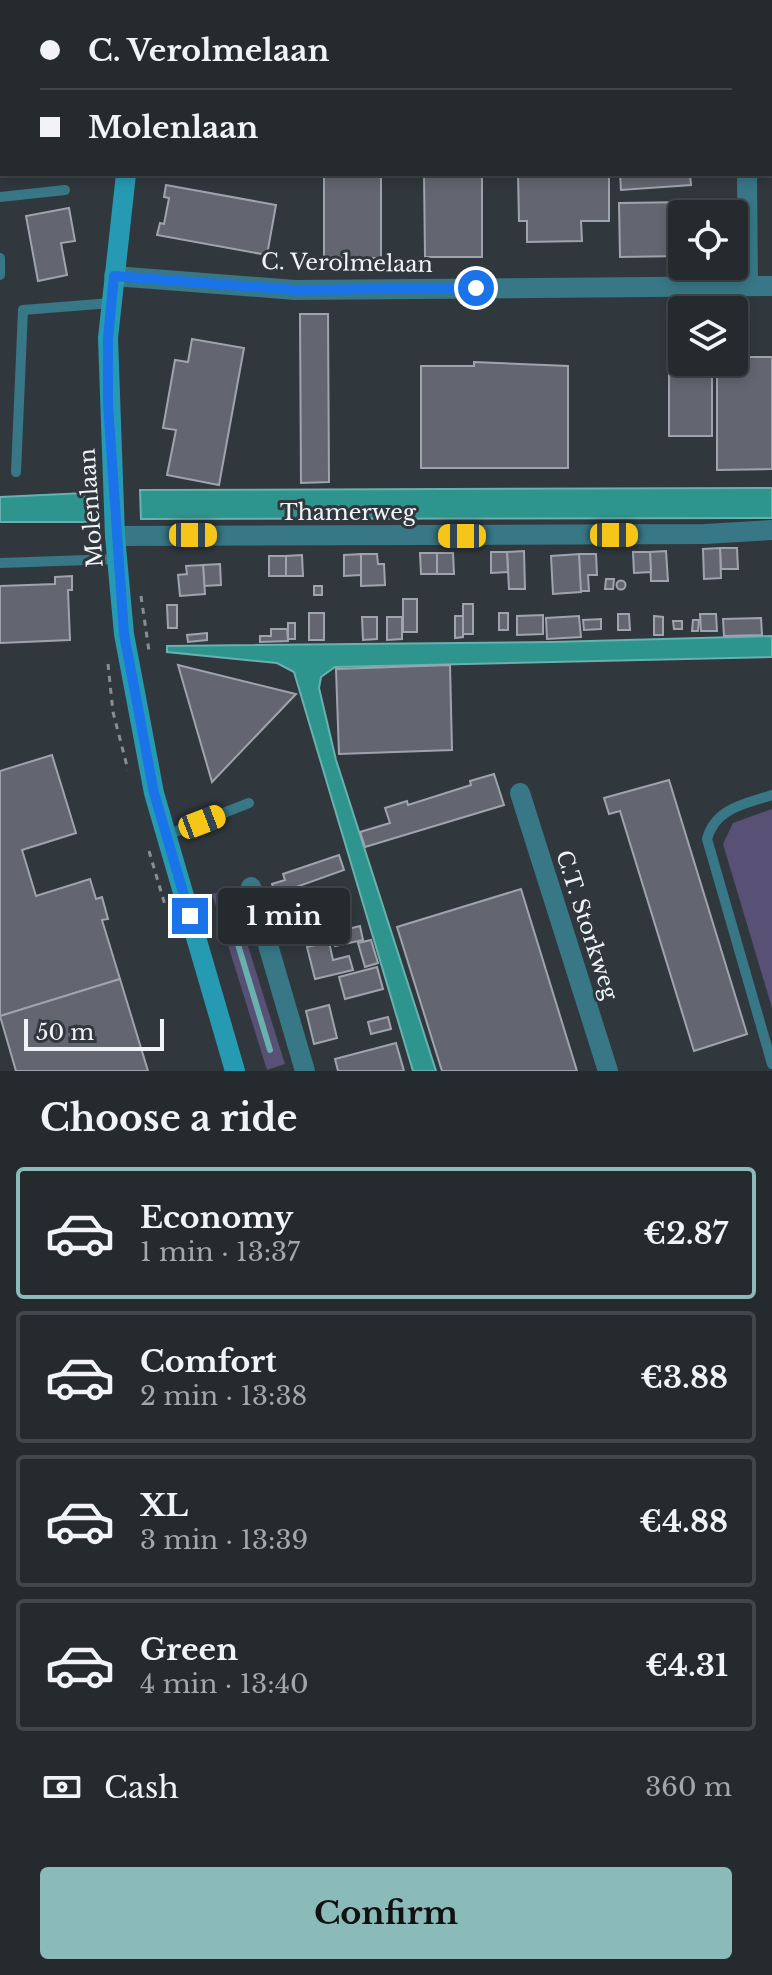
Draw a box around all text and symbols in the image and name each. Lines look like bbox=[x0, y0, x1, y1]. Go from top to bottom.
text: C. Verolmelaan bbox=[88, 32, 329, 69]
text: Molenlaan bbox=[88, 109, 258, 146]
map controls bbox=[668, 200, 748, 376]
button: locate bbox=[668, 200, 748, 280]
street label: C. Verolmelaan bbox=[261, 248, 433, 278]
route start bbox=[458, 270, 494, 306]
button: layers bbox=[668, 296, 748, 376]
street label: Molenlaan bbox=[73, 448, 109, 568]
street label: Thamerweg bbox=[280, 499, 417, 526]
car bbox=[169, 523, 217, 547]
car bbox=[590, 523, 638, 547]
car bbox=[438, 524, 486, 548]
car bbox=[175, 802, 229, 842]
street label: C.T. Storkweg bbox=[550, 847, 624, 1004]
callout: 1 min bbox=[218, 888, 350, 944]
route end bbox=[172, 898, 208, 934]
text: 1 min bbox=[246, 900, 322, 932]
scale bar bbox=[24, 1015, 164, 1051]
text: 50 m bbox=[36, 1019, 94, 1046]
text: Choose a ride bbox=[40, 1096, 297, 1141]
icon: car bbox=[44, 1197, 116, 1269]
text: Economy bbox=[140, 1199, 293, 1236]
text: €2.87 bbox=[643, 1215, 728, 1252]
text: 1 min · 13:37 bbox=[140, 1236, 300, 1268]
icon: car bbox=[44, 1341, 116, 1413]
text: Comfort bbox=[140, 1343, 277, 1380]
text: €3.88 bbox=[640, 1359, 728, 1396]
text: 2 min · 13:38 bbox=[140, 1380, 307, 1412]
icon: car bbox=[44, 1485, 116, 1557]
text: XL bbox=[140, 1487, 188, 1524]
text: €4.88 bbox=[639, 1503, 728, 1540]
text: 3 min · 13:39 bbox=[140, 1524, 308, 1556]
icon: car bbox=[44, 1629, 116, 1701]
text: Green bbox=[140, 1631, 238, 1668]
text: €4.31 bbox=[645, 1647, 728, 1684]
text: 4 min · 13:40 bbox=[140, 1668, 308, 1700]
icon: cash bbox=[40, 1765, 84, 1809]
text: Cash bbox=[104, 1769, 179, 1806]
text: 360 m bbox=[645, 1771, 732, 1803]
button: Confirm bbox=[40, 1867, 732, 1959]

